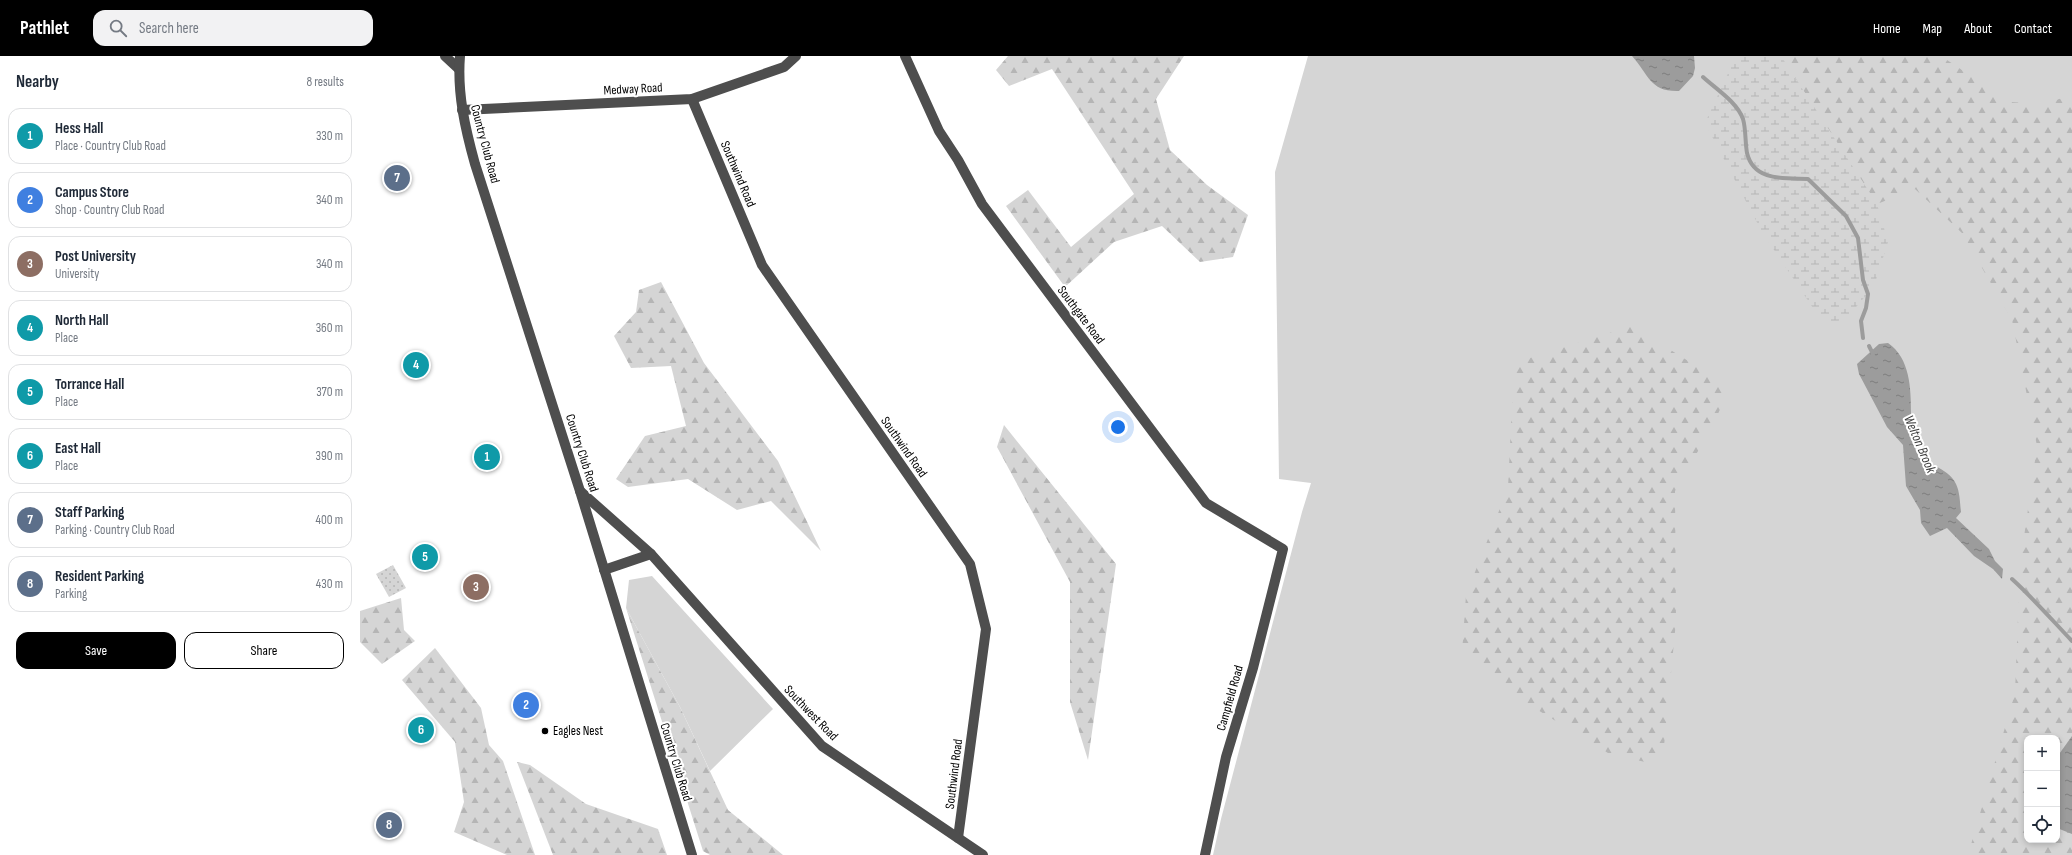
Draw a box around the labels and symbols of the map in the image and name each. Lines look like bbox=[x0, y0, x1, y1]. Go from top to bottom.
street label: Medway Road bbox=[603, 79, 663, 99]
street label: Country Club Road bbox=[467, 103, 503, 185]
street label: Southwind Road bbox=[717, 138, 759, 210]
pin: 7 bbox=[384, 163, 410, 193]
street label: Southgate Road bbox=[1054, 283, 1108, 347]
pin: 4 bbox=[403, 350, 429, 380]
street label: Country Club Road bbox=[562, 412, 602, 494]
water label: Welton Brook bbox=[1900, 413, 1940, 476]
street label: Southwind Road bbox=[877, 414, 931, 480]
your location bbox=[1108, 417, 1128, 437]
pin: 1 bbox=[474, 442, 500, 472]
pin: 5 bbox=[412, 542, 438, 572]
pin: 3 bbox=[463, 572, 489, 602]
street label: Campfield Road bbox=[1213, 663, 1247, 733]
street label: Southwest Road bbox=[781, 682, 841, 744]
pin: 2 bbox=[513, 690, 539, 720]
pin: 6 bbox=[408, 715, 434, 745]
street label: Country Club Road bbox=[657, 721, 695, 803]
place label: Eagles Nest bbox=[553, 723, 603, 739]
marker: Eagles Nest bbox=[540, 726, 550, 736]
street label: Southwind Road bbox=[942, 738, 966, 810]
pin: 8 bbox=[376, 810, 402, 840]

